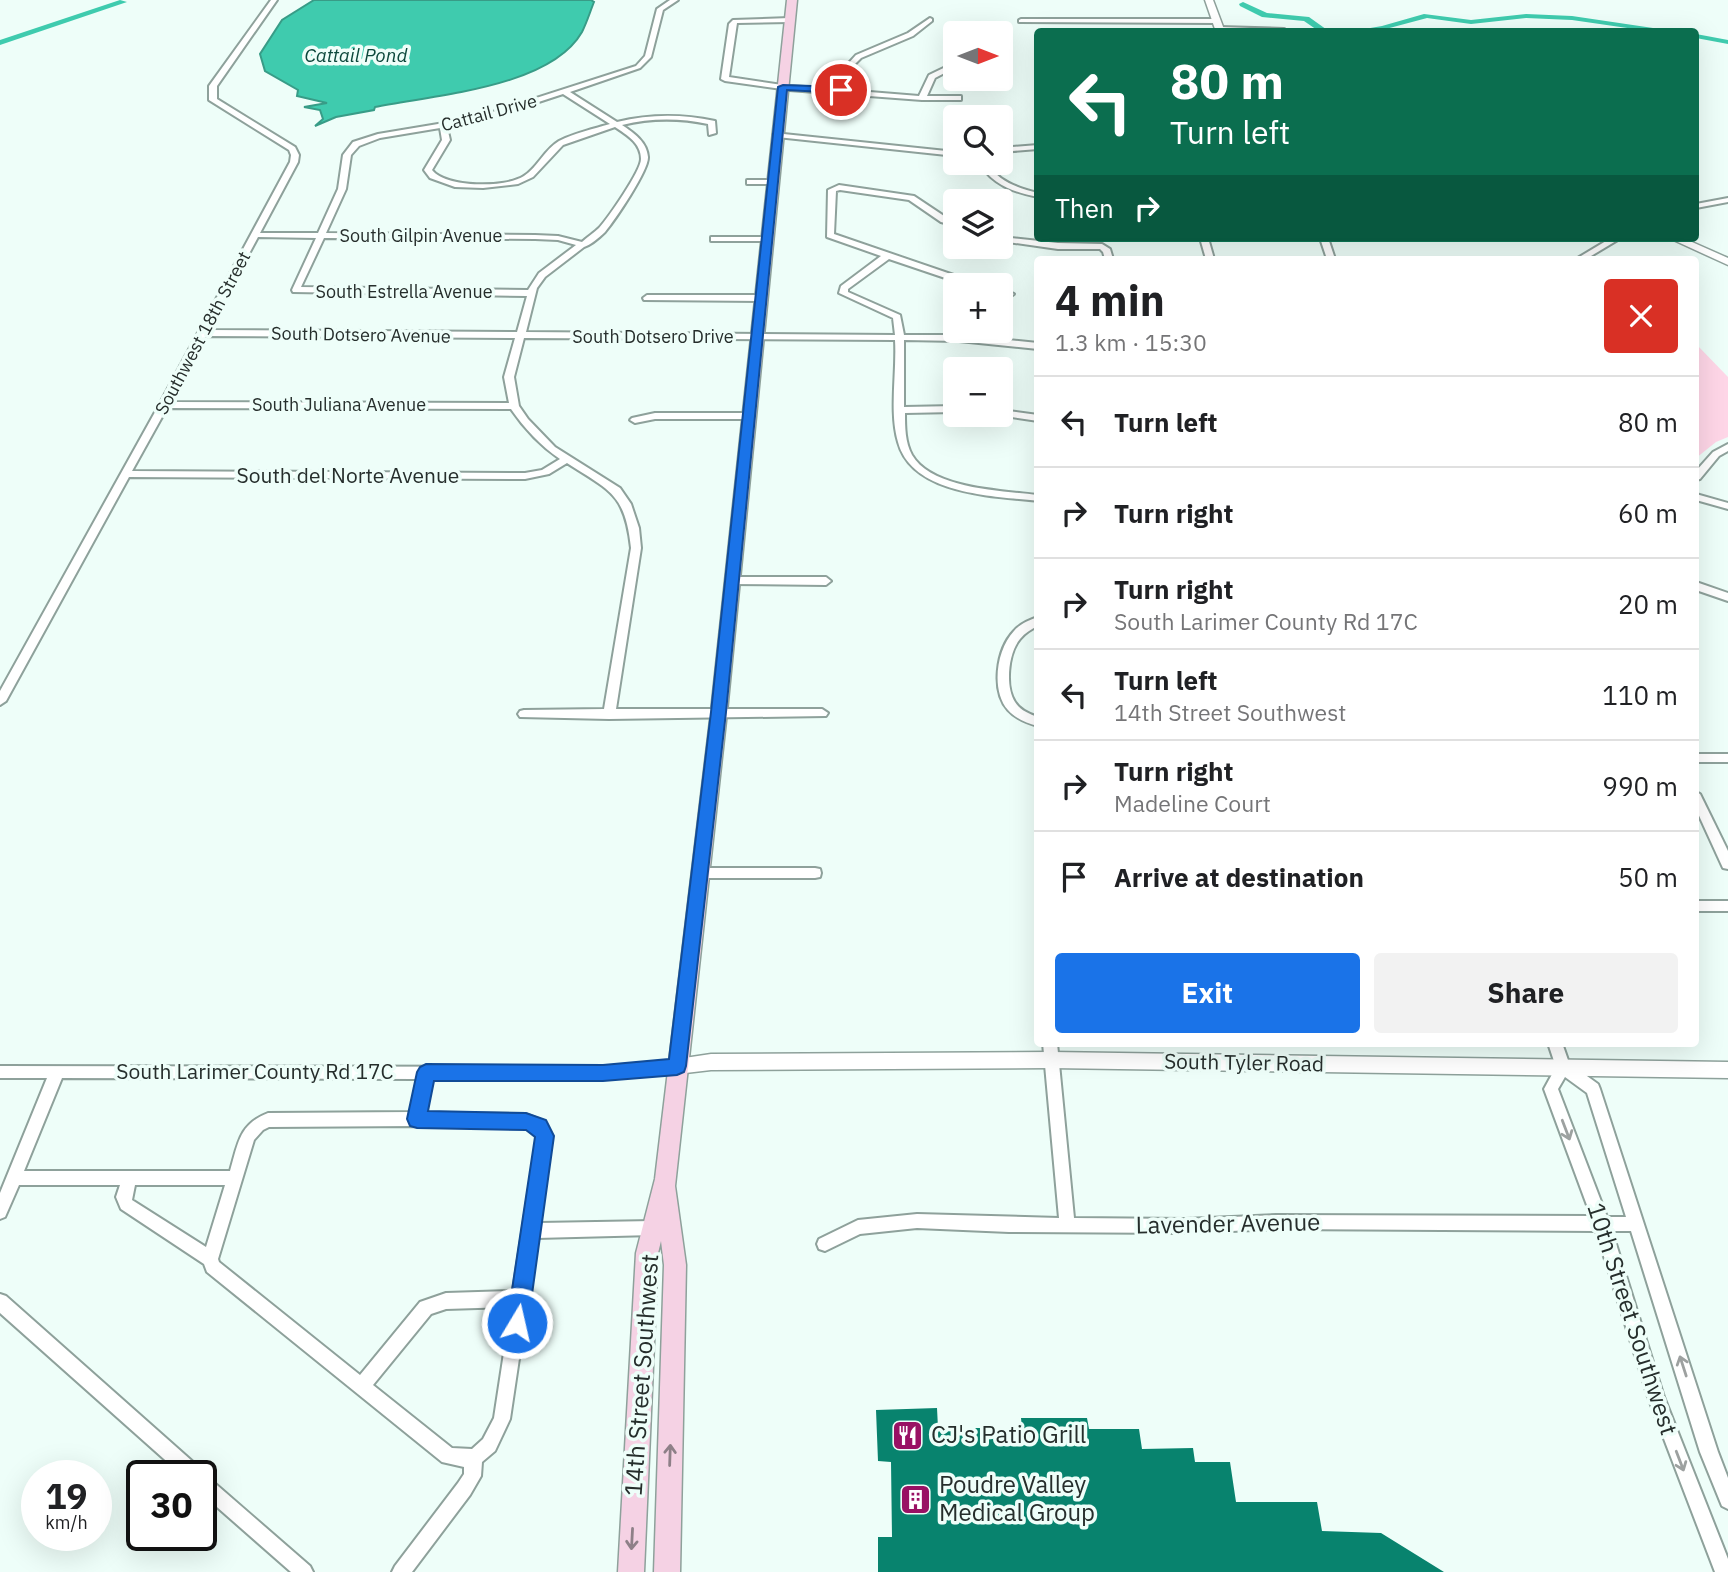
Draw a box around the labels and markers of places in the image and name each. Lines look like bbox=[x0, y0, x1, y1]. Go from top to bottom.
pin bbox=[811, 60, 871, 120]
restaurant icon: CJ's Patio Grill bbox=[891, 1418, 925, 1452]
place label: CJ's Patio Grill bbox=[931, 1418, 1086, 1450]
place label: Poudre Valley Medical Group bbox=[939, 1468, 1095, 1528]
building icon: Poudre Valley Medical Group bbox=[899, 1482, 933, 1516]

